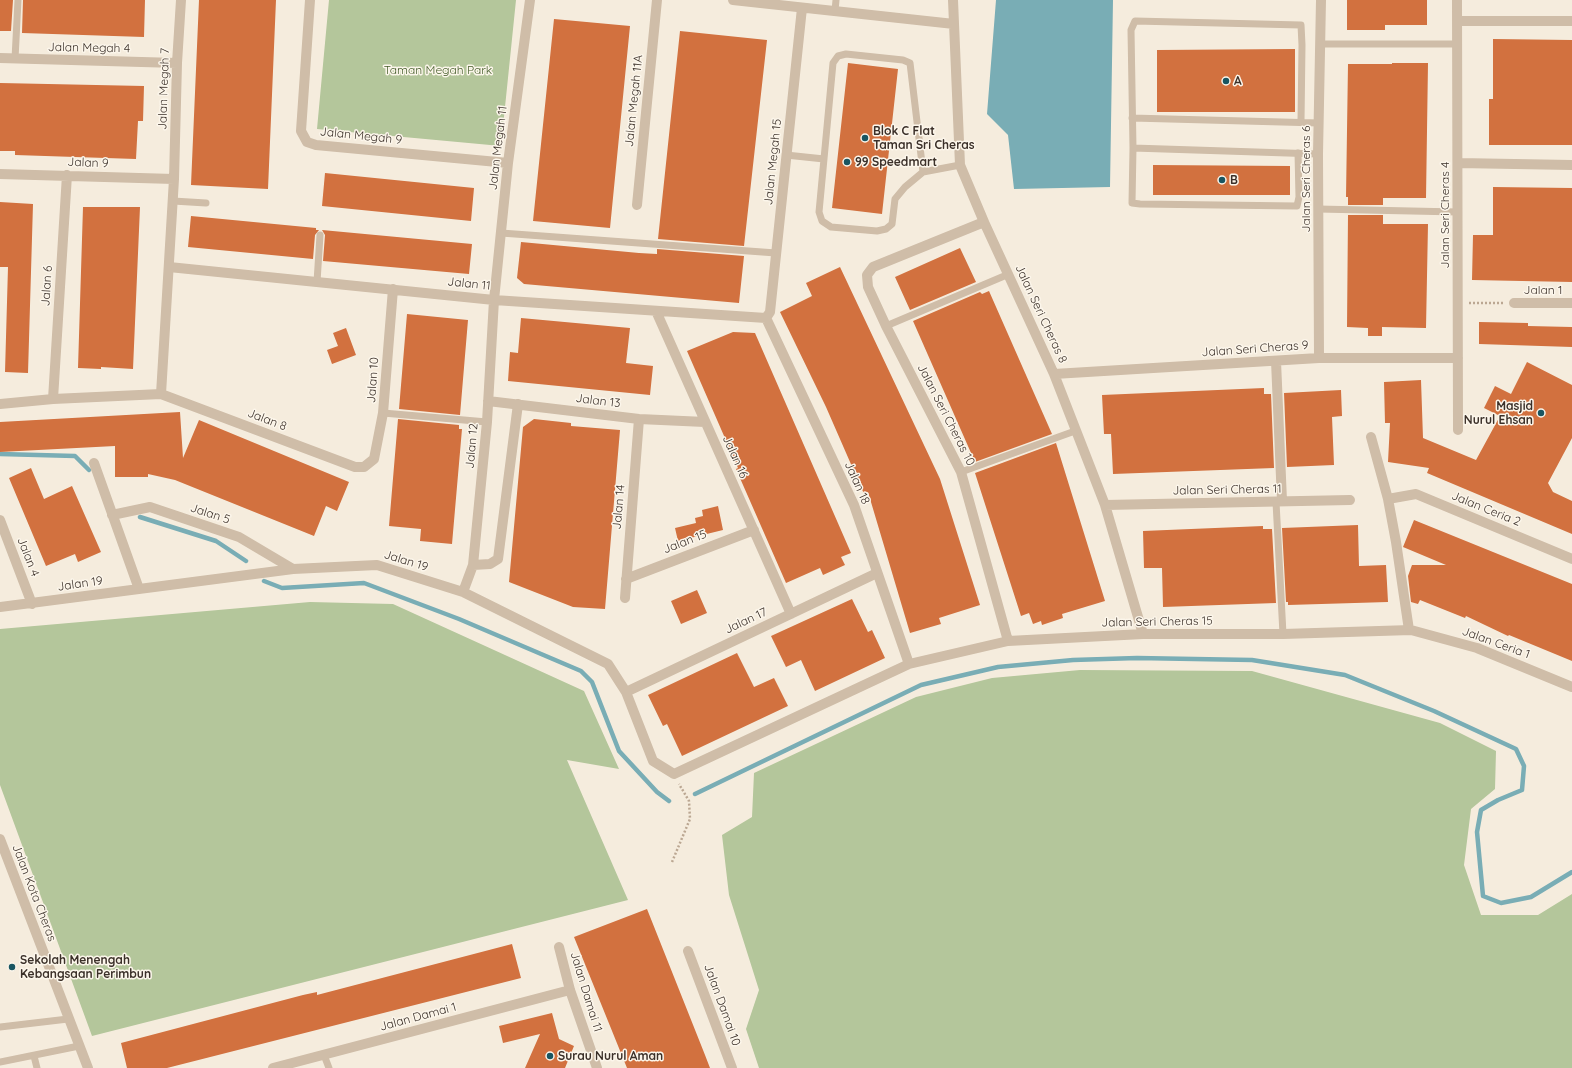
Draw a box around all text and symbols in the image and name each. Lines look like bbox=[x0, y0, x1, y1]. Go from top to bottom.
street label: Jalan Megah 4 bbox=[48, 40, 130, 56]
street label: Jalan Megah 7 bbox=[155, 48, 173, 130]
street label: Jalan Megah 11A bbox=[622, 54, 646, 148]
park label: Taman Megah Park bbox=[384, 63, 492, 77]
place label: A bbox=[1234, 74, 1242, 88]
marker: A bbox=[1221, 76, 1231, 86]
street label: Jalan Megah 11 bbox=[486, 105, 510, 191]
street label: Jalan Megah 15 bbox=[761, 118, 785, 206]
place label: Blok C Flat Taman Sri Cheras bbox=[873, 124, 975, 152]
street label: Jalan Megah 9 bbox=[319, 125, 403, 147]
street label: Jalan Seri Cheras 6 bbox=[1299, 126, 1313, 232]
marker: Blok C Flat Taman Sri Cheras bbox=[860, 133, 870, 143]
street label: Jalan 9 bbox=[67, 155, 109, 171]
place label: 99 Speedmart bbox=[855, 155, 937, 169]
marker: 99 Speedmart bbox=[842, 157, 852, 167]
street label: Jalan Seri Cheras 4 bbox=[1438, 162, 1452, 268]
place label: B bbox=[1230, 173, 1238, 187]
marker: B bbox=[1217, 175, 1227, 185]
street label: Jalan Seri Cheras 8 bbox=[1012, 263, 1070, 365]
street label: Jalan 6 bbox=[38, 265, 56, 307]
street label: Jalan 11 bbox=[447, 275, 491, 293]
street label: Jalan 1 bbox=[1524, 283, 1562, 297]
street label: Jalan Seri Cheras 9 bbox=[1201, 338, 1309, 360]
street label: Jalan 10 bbox=[364, 357, 382, 403]
street label: Jalan Seri Cheras 10 bbox=[914, 362, 978, 468]
street label: Jalan 13 bbox=[575, 391, 621, 411]
place label: Masjid Nurul Ehsan bbox=[1464, 399, 1533, 427]
street label: Jalan 8 bbox=[245, 406, 289, 434]
marker: Masjid Nurul Ehsan bbox=[1536, 408, 1546, 418]
street label: Jalan 12 bbox=[463, 423, 481, 469]
street label: Jalan 16 bbox=[719, 433, 751, 481]
street label: Jalan 18 bbox=[841, 459, 873, 507]
street label: Jalan Seri Cheras 11 bbox=[1172, 482, 1282, 498]
street label: Jalan 14 bbox=[610, 484, 628, 530]
street label: Jalan Ceria 2 bbox=[1449, 489, 1523, 529]
street label: Jalan 5 bbox=[188, 501, 232, 527]
street label: Jalan 15 bbox=[661, 527, 709, 557]
street label: Jalan 4 bbox=[14, 535, 42, 579]
street label: Jalan 19 bbox=[382, 547, 430, 575]
street label: Jalan 19 bbox=[56, 574, 104, 594]
street label: Jalan 17 bbox=[723, 605, 769, 637]
street label: Jalan Seri Cheras 15 bbox=[1101, 614, 1213, 630]
street label: Jalan Ceria 1 bbox=[1460, 624, 1532, 662]
street label: Jalan Kota Cheras bbox=[9, 842, 59, 944]
street label: Jalan Damai 11 bbox=[567, 950, 605, 1034]
place label: Sekolah Menengah Kebangsaan Perimbun bbox=[20, 953, 151, 981]
marker: Sekolah Menengah Kebangsaan Perimbun bbox=[7, 962, 17, 972]
street label: Jalan Damai 10 bbox=[701, 962, 743, 1048]
street label: Jalan Damai 1 bbox=[378, 1000, 458, 1034]
place label: Surau Nurul Aman bbox=[558, 1049, 663, 1063]
marker: Surau Nurul Aman bbox=[545, 1051, 555, 1061]

